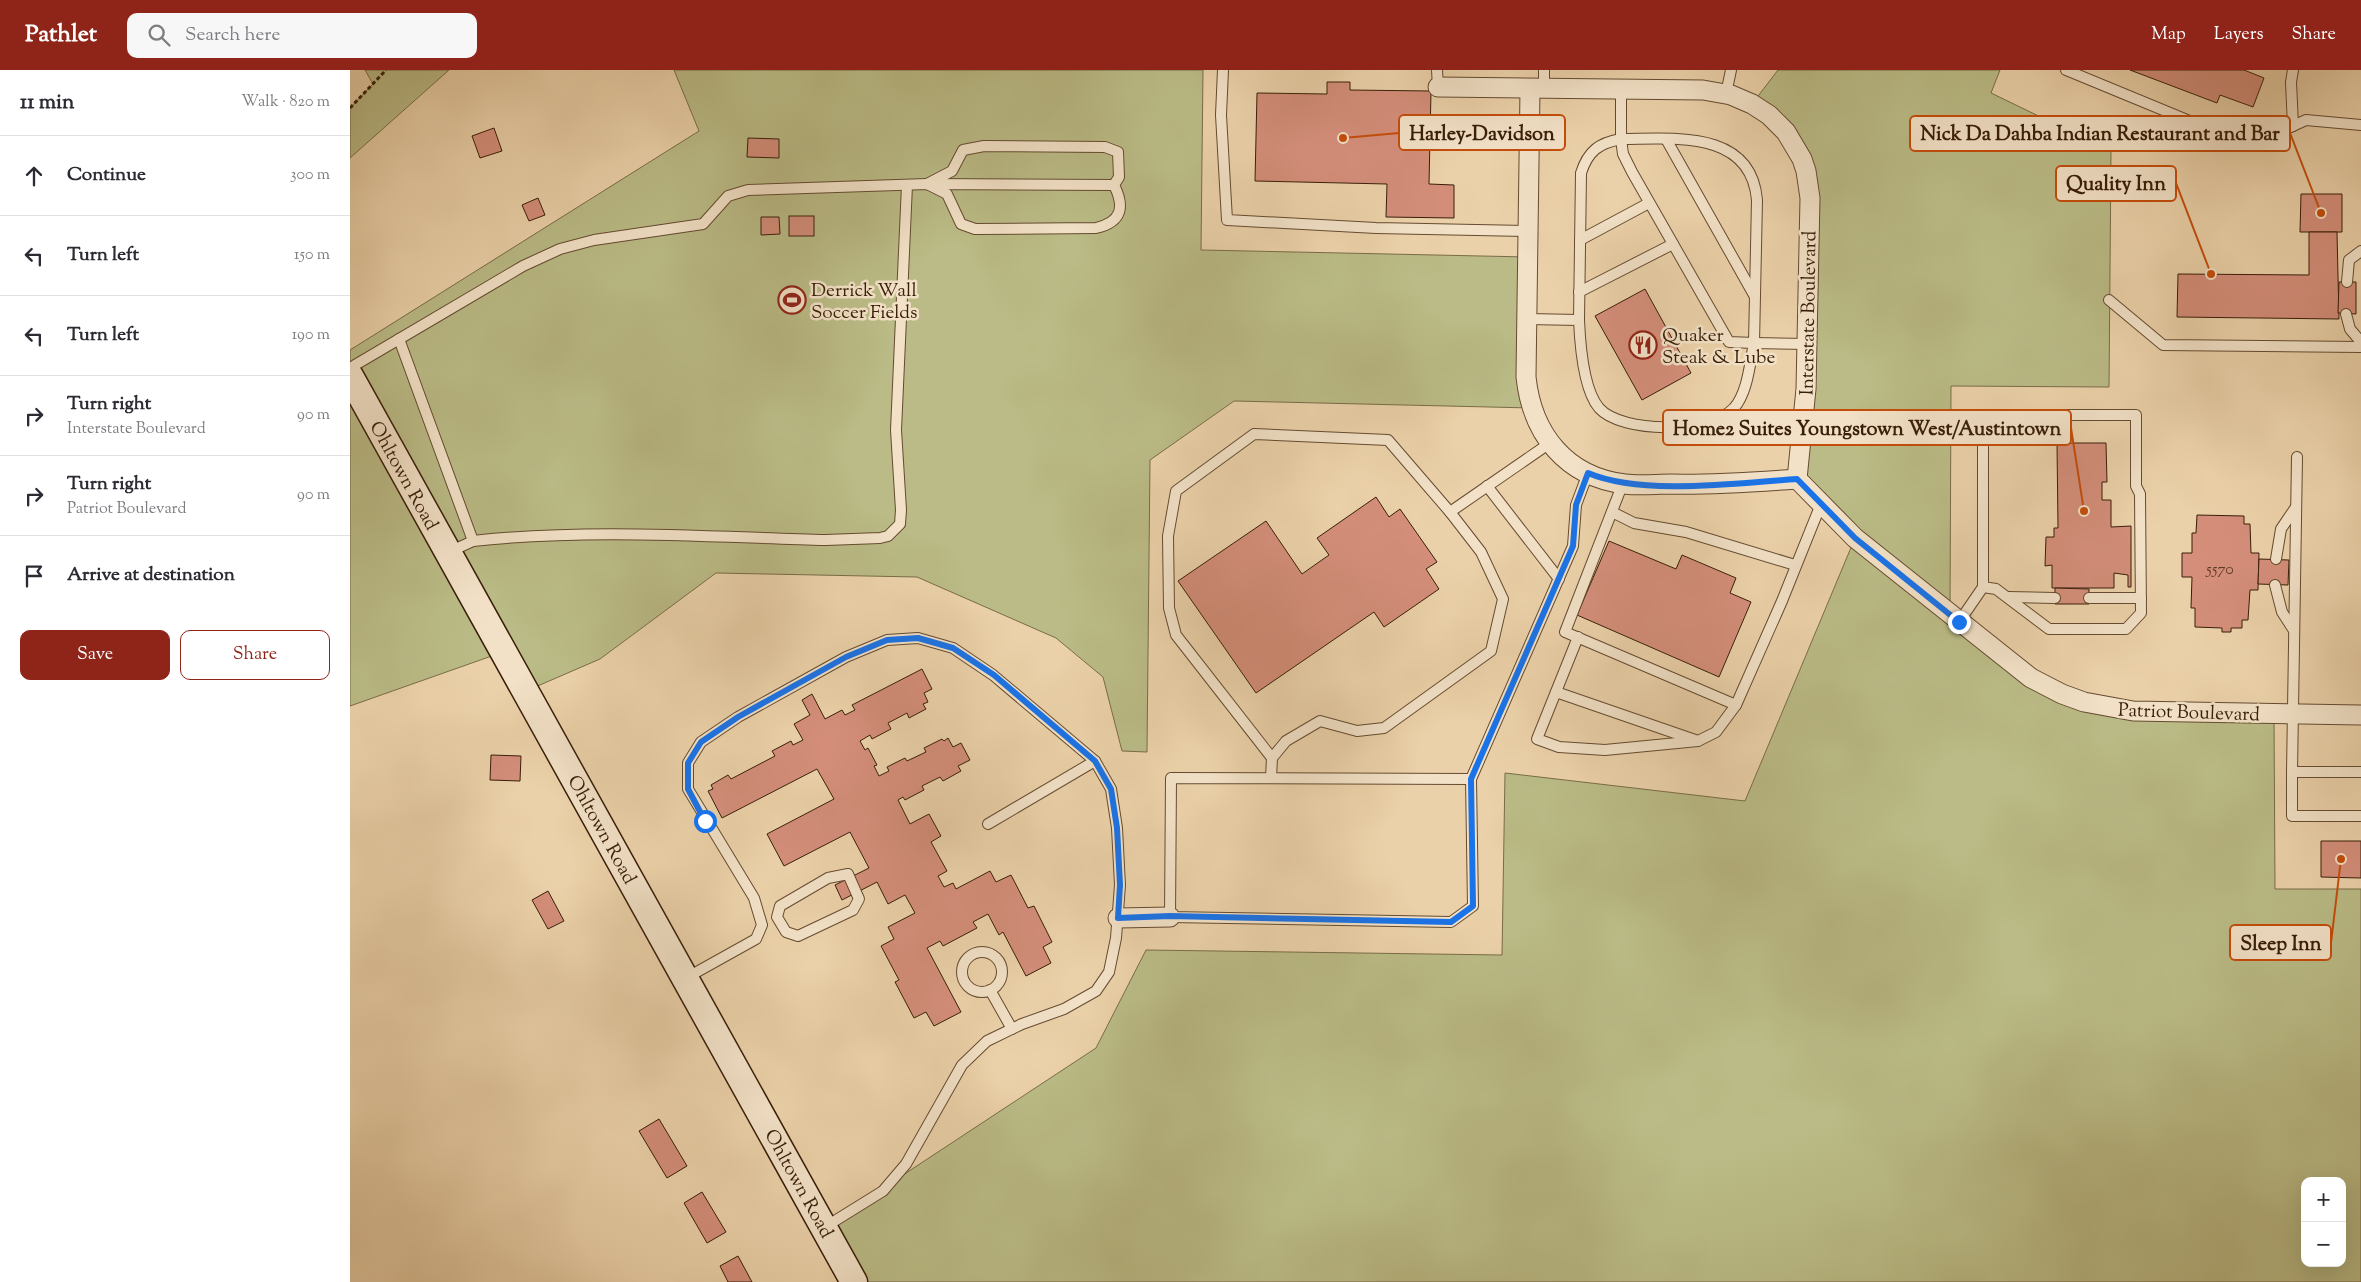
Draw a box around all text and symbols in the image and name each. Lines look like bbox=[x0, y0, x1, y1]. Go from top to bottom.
search box bbox=[127, 13, 477, 58]
text: Pathlet bbox=[25, 18, 97, 52]
icon: search bbox=[145, 21, 173, 49]
text: Search here bbox=[185, 22, 280, 49]
text: Map bbox=[2151, 22, 2186, 48]
text: Layers bbox=[2214, 22, 2264, 48]
text: Share bbox=[2292, 22, 2336, 48]
text: 11 min bbox=[20, 88, 75, 118]
text: Walk · 820 m bbox=[241, 91, 330, 114]
callout: Harley-Davidson bbox=[1399, 115, 1565, 150]
callout: Nick Da Dahba Indian Restaurant and Bar bbox=[1910, 116, 2290, 151]
text: Harley-Davidson bbox=[1409, 121, 1555, 150]
text: Nick Da Dahba Indian Restaurant and Bar bbox=[1920, 121, 2280, 150]
icon: ahead bbox=[20, 162, 48, 190]
text: Continue bbox=[67, 162, 146, 189]
text: 300 m bbox=[290, 164, 330, 187]
callout: Quality Inn bbox=[2056, 166, 2176, 201]
text: Quality Inn bbox=[2066, 171, 2166, 200]
street label: Interstate Boulevard bbox=[1795, 230, 1824, 396]
icon: left bbox=[20, 242, 48, 270]
text: Turn left bbox=[67, 242, 139, 269]
text: 150 m bbox=[294, 244, 330, 267]
place label: Derrick Wall Soccer Fields bbox=[811, 278, 918, 327]
sports icon: Derrick Wall Soccer Fields bbox=[777, 285, 807, 315]
icon: left bbox=[20, 322, 48, 350]
text: Turn left bbox=[67, 322, 139, 349]
place label: Quaker Steak & Lube bbox=[1662, 323, 1775, 372]
text: 190 m bbox=[292, 324, 330, 347]
restaurant icon: Quaker Steak & Lube bbox=[1628, 330, 1658, 360]
text: Turn right bbox=[67, 391, 151, 418]
icon: right bbox=[20, 402, 48, 430]
text: 90 m bbox=[297, 404, 330, 427]
callout: Home2 Suites Youngstown West/Austintown bbox=[1663, 410, 2071, 445]
text: Home2 Suites Youngstown West/Austintown bbox=[1673, 416, 2062, 445]
street label: Ohltown Road bbox=[362, 417, 444, 536]
text: Interstate Boulevard bbox=[67, 418, 206, 441]
text: Turn right bbox=[67, 471, 151, 498]
icon: right bbox=[20, 482, 48, 510]
text: 90 m bbox=[297, 484, 330, 507]
text: Patriot Boulevard bbox=[67, 498, 187, 521]
house number: 5570 bbox=[2205, 559, 2234, 582]
icon: arrive bbox=[20, 562, 48, 590]
text: Arrive at destination bbox=[67, 562, 235, 589]
route end bbox=[1948, 611, 1971, 634]
button: Save bbox=[20, 630, 170, 680]
button: Share bbox=[180, 630, 330, 680]
street label: Patriot Boulevard bbox=[2117, 698, 2261, 729]
street label: Ohltown Road bbox=[560, 771, 642, 890]
route start bbox=[694, 810, 717, 833]
callout: Sleep Inn bbox=[2230, 925, 2331, 960]
text: Sleep Inn bbox=[2240, 931, 2322, 960]
street label: Ohltown Road bbox=[757, 1125, 839, 1244]
map controls bbox=[2301, 1177, 2346, 1267]
button: + bbox=[2301, 1177, 2346, 1222]
button: − bbox=[2301, 1222, 2346, 1267]

